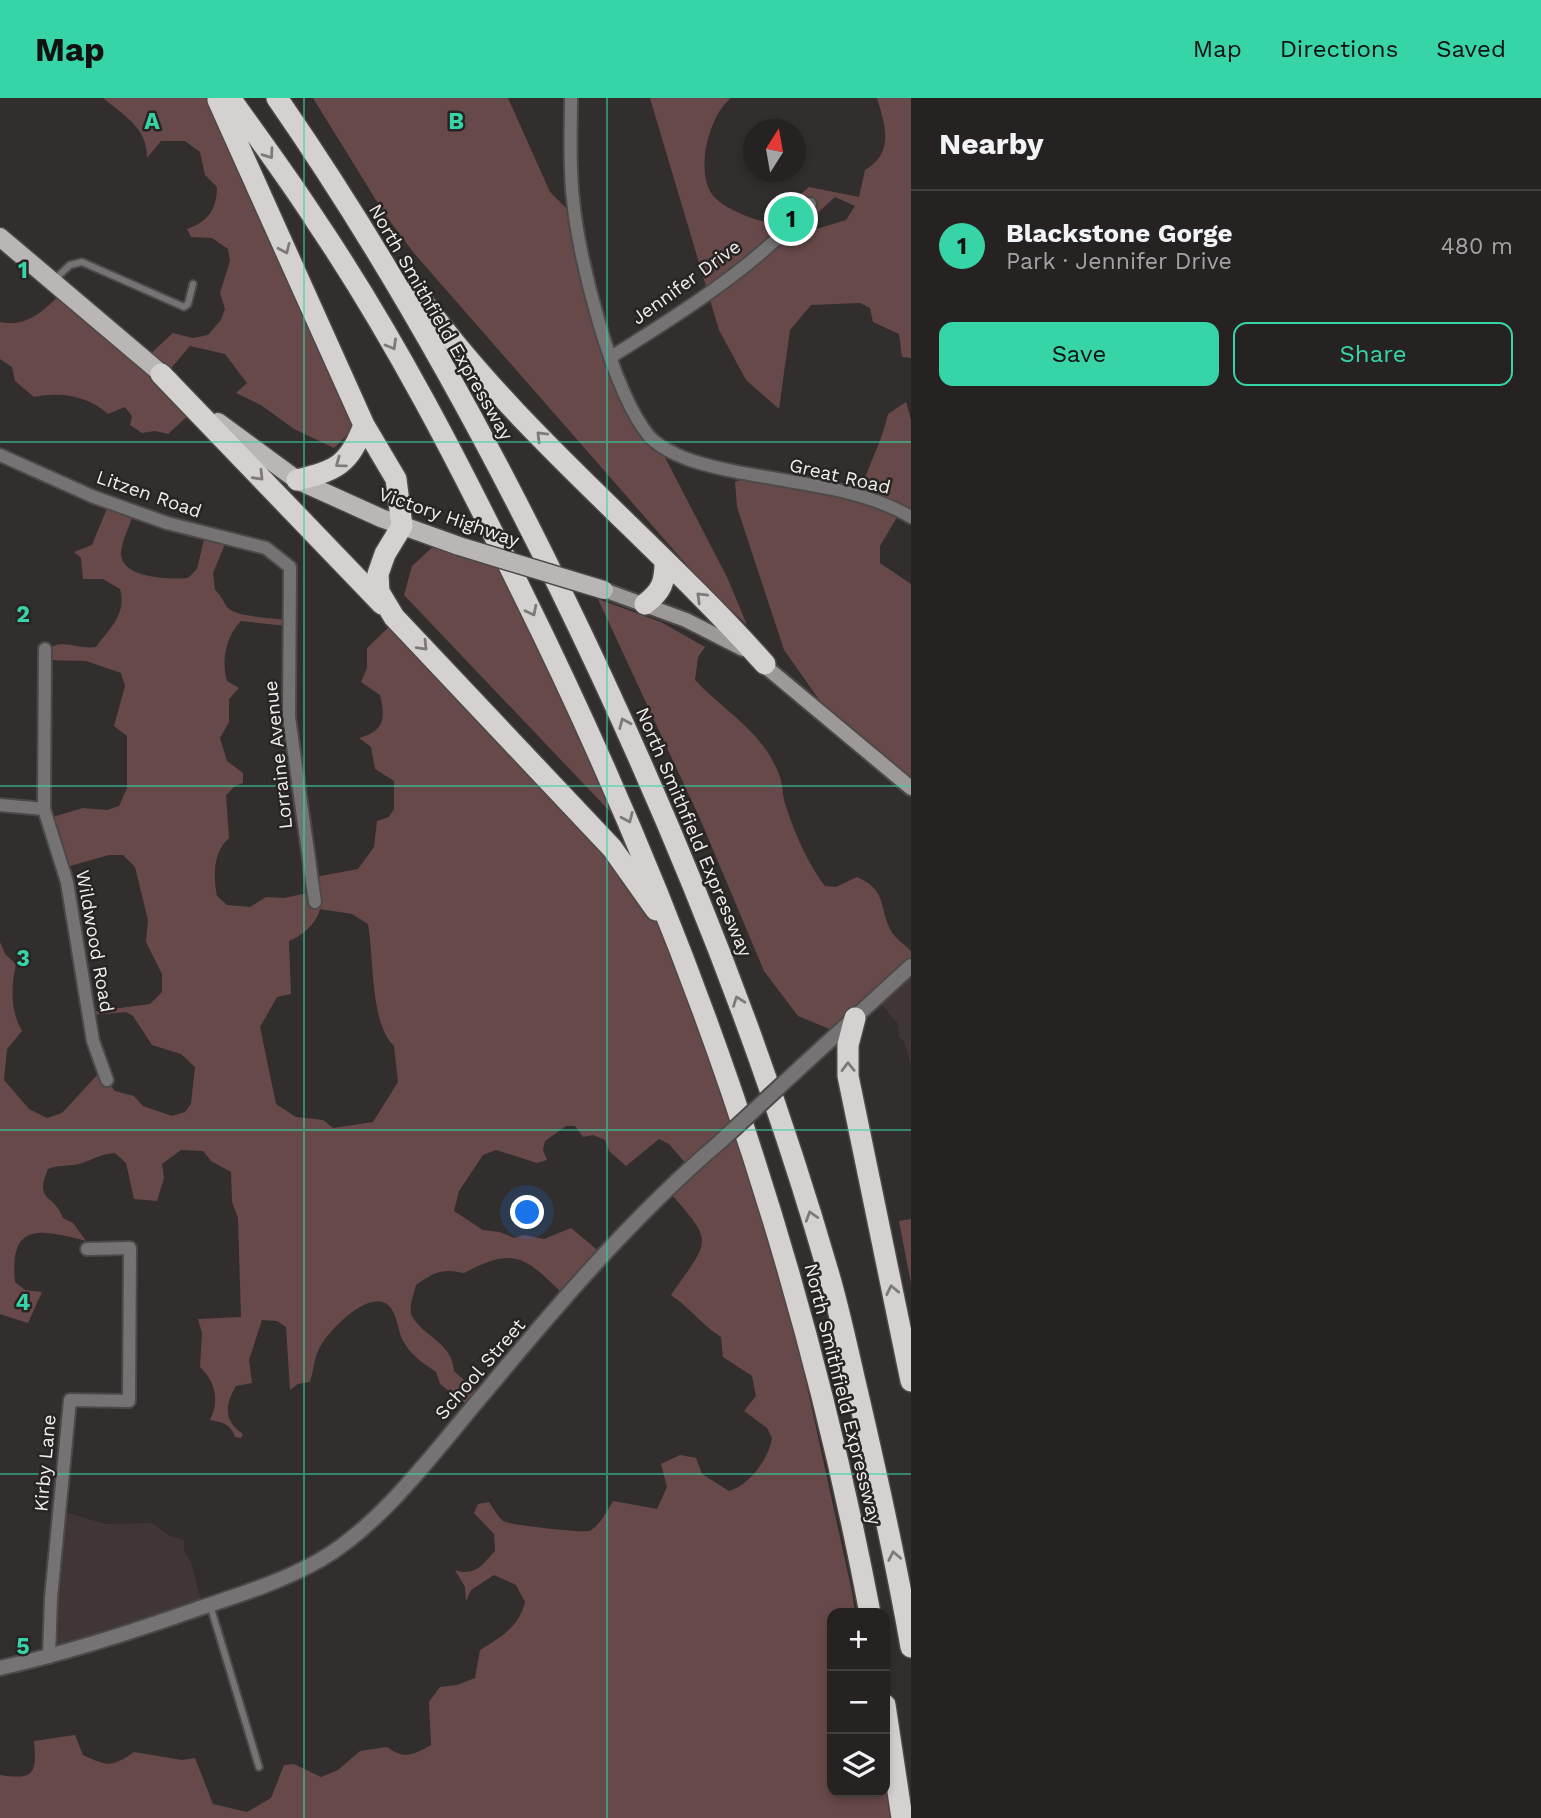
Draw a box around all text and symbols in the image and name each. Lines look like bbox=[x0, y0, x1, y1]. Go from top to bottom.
text: Map bbox=[35, 30, 105, 69]
text: Map bbox=[1193, 35, 1242, 63]
text: Directions bbox=[1280, 35, 1398, 63]
text: Saved bbox=[1436, 35, 1506, 63]
text: A bbox=[144, 108, 160, 135]
text: B bbox=[448, 108, 464, 135]
north arrow bbox=[743, 119, 806, 182]
text: Nearby bbox=[939, 126, 1044, 161]
one-way arrow bbox=[261, 146, 273, 159]
pin: 1 bbox=[768, 193, 814, 245]
street label: North Smithfield Expressway bbox=[364, 200, 518, 444]
text: Blackstone Gorge bbox=[1006, 218, 1233, 248]
text: 1 bbox=[957, 233, 967, 260]
text: 480 m bbox=[1441, 233, 1513, 260]
street label: Jennifer Drive bbox=[627, 235, 745, 329]
one-way arrow bbox=[277, 242, 291, 255]
text: Park · Jennifer Drive bbox=[1006, 248, 1232, 275]
text: 1 bbox=[18, 257, 28, 284]
button: Save bbox=[939, 322, 1219, 386]
button: Share bbox=[1233, 322, 1513, 386]
one-way arrow bbox=[384, 338, 397, 351]
one-way arrow bbox=[537, 431, 550, 444]
street label: Great Road bbox=[787, 453, 893, 499]
one-way arrow bbox=[335, 455, 347, 468]
street label: Litzen Road bbox=[93, 465, 205, 523]
one-way arrow bbox=[250, 468, 263, 481]
street label: Victory Highway bbox=[376, 482, 523, 552]
one-way arrow bbox=[696, 593, 709, 606]
text: 2 bbox=[16, 601, 30, 628]
one-way arrow bbox=[524, 604, 538, 617]
one-way arrow bbox=[414, 638, 427, 651]
street label: Lorraine Avenue bbox=[259, 680, 297, 830]
street label: North Smithfield Expressway bbox=[631, 704, 757, 960]
one-way arrow bbox=[618, 717, 632, 730]
one-way arrow bbox=[620, 810, 634, 823]
street label: Wildwood Road bbox=[71, 868, 119, 1014]
text: 3 bbox=[16, 945, 30, 972]
one-way arrow bbox=[732, 995, 746, 1008]
one-way arrow bbox=[840, 1061, 856, 1072]
your location bbox=[510, 1195, 544, 1229]
one-way arrow bbox=[805, 1211, 819, 1223]
street label: North Smithfield Expressway bbox=[799, 1261, 887, 1527]
one-way arrow bbox=[885, 1284, 900, 1296]
text: 4 bbox=[16, 1289, 31, 1316]
street label: School Street bbox=[430, 1314, 530, 1424]
street label: Kirby Lane bbox=[29, 1413, 61, 1513]
one-way arrow bbox=[887, 1550, 902, 1562]
map controls bbox=[827, 1608, 890, 1797]
button: + bbox=[827, 1608, 890, 1671]
text: 5 bbox=[16, 1633, 30, 1660]
button: − bbox=[827, 1671, 890, 1734]
button: layers bbox=[827, 1734, 890, 1797]

